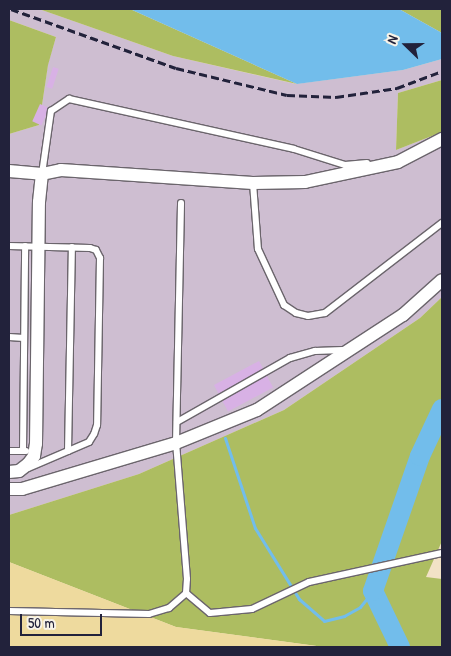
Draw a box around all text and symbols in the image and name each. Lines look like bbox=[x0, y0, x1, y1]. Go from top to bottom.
north arrow bbox=[381, 20, 431, 70]
text: N bbox=[381, 32, 402, 46]
scale bar bbox=[22, 604, 105, 636]
text: 50 m bbox=[28, 612, 55, 633]

